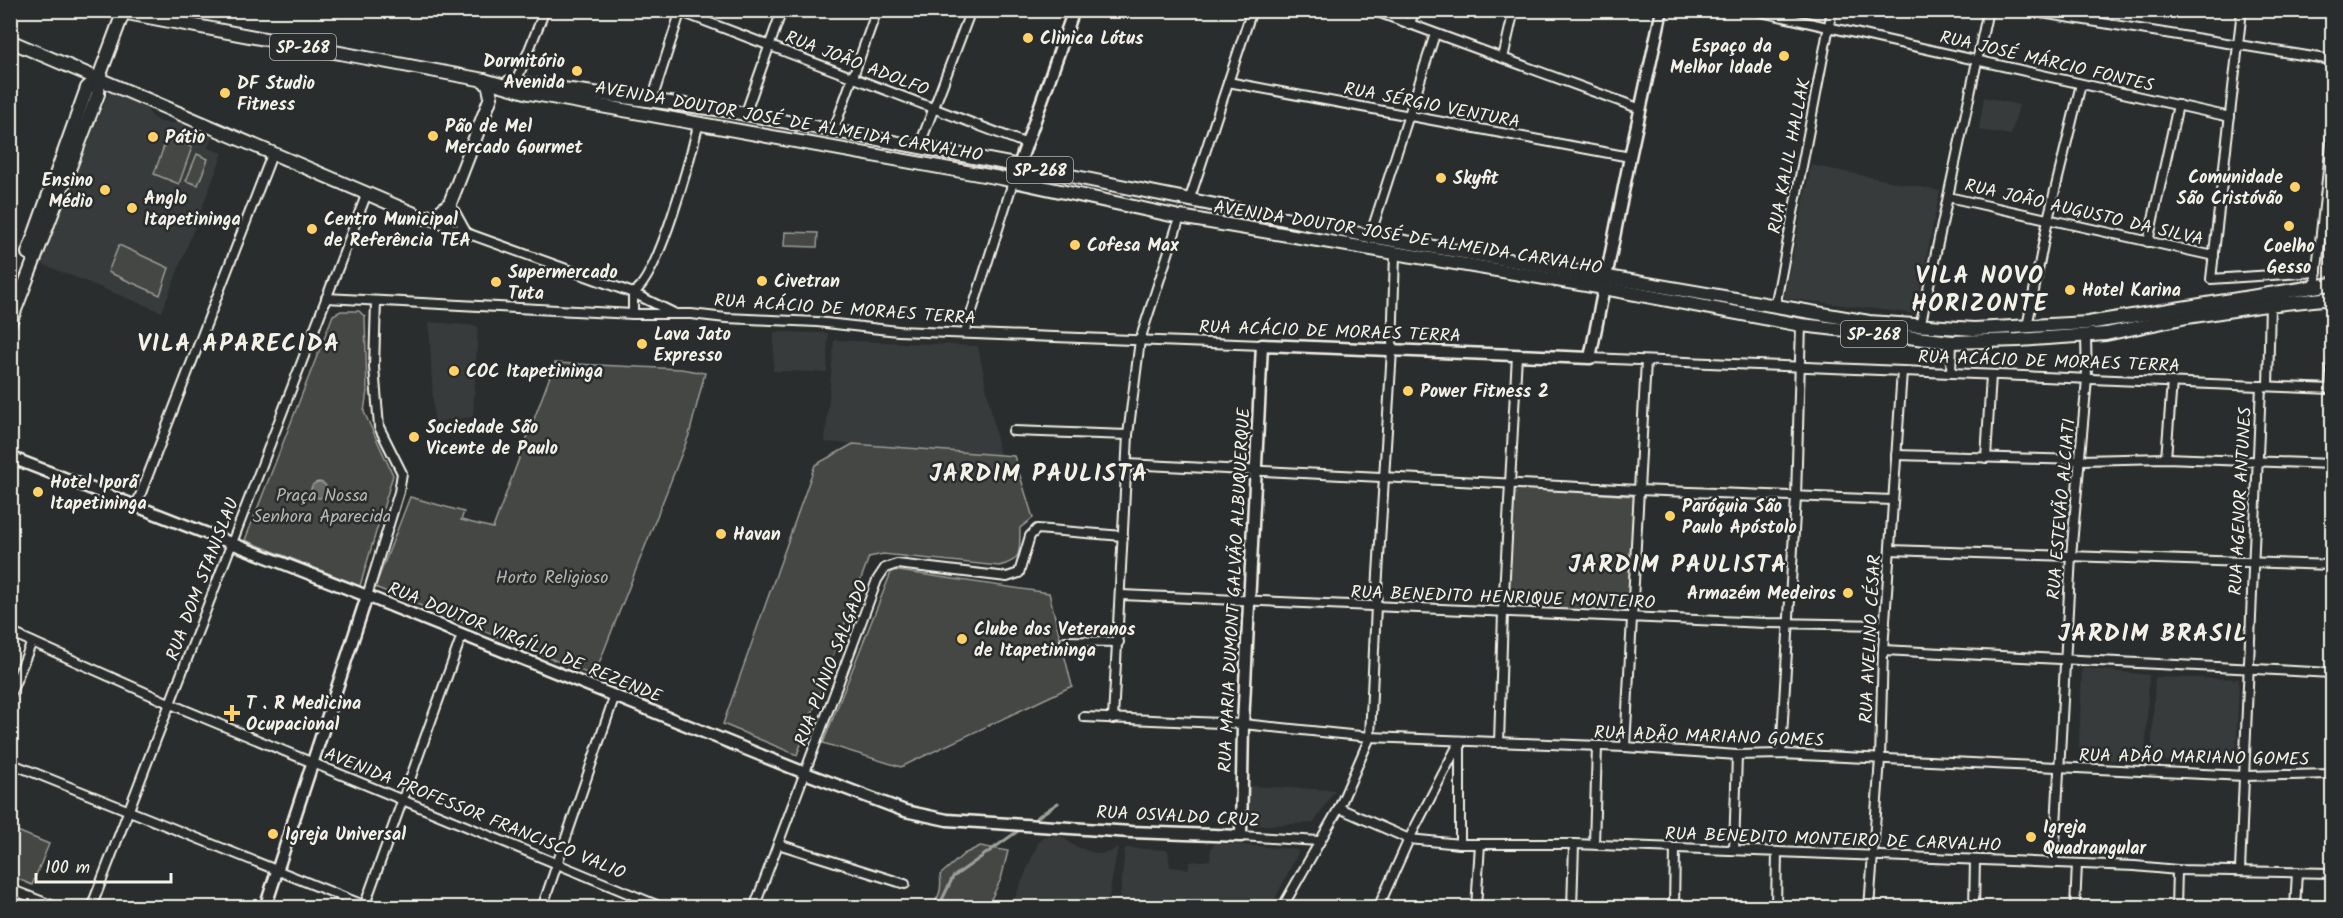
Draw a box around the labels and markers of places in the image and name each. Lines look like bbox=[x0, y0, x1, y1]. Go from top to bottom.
place label: Clinica Lótus bbox=[1040, 25, 1144, 54]
marker: Clinica Lótus bbox=[1021, 31, 1035, 45]
place label: Espaço da Melhor Idade bbox=[1670, 33, 1772, 83]
place label: Dormitório Avenida bbox=[483, 48, 565, 98]
marker: Espaço da Melhor Idade bbox=[1777, 49, 1791, 63]
marker: Dormitório Avenida bbox=[570, 64, 584, 78]
place label: DF Studio Fitness bbox=[237, 70, 315, 120]
marker: DF Studio Fitness bbox=[218, 86, 232, 100]
place label: Pão de Mel Mercado Gourmet bbox=[445, 113, 583, 163]
place label: Pátio bbox=[165, 124, 205, 153]
marker: Pão de Mel Mercado Gourmet bbox=[426, 129, 440, 143]
marker: Pátio bbox=[146, 130, 160, 144]
place label: Comunidade São Cristóvão bbox=[2177, 164, 2283, 214]
place label: Skyfit bbox=[1453, 165, 1499, 194]
place label: Ensino Médio bbox=[42, 167, 93, 217]
marker: Skyfit bbox=[1434, 171, 1448, 185]
marker: Comunidade São Cristóvão bbox=[2288, 180, 2302, 194]
marker: Ensino Médio bbox=[98, 183, 112, 197]
place label: Anglo Itapetininga bbox=[144, 185, 241, 235]
marker: Anglo Itapetininga bbox=[125, 201, 139, 215]
place label: Centro Municipal de Referência TEA bbox=[324, 206, 471, 256]
marker: Coelho Gesso bbox=[2282, 219, 2296, 233]
marker: Centro Municipal de Referência TEA bbox=[305, 222, 319, 236]
place label: Cofesa Max bbox=[1087, 232, 1179, 261]
place label: Coelho Gesso bbox=[2263, 233, 2315, 283]
marker: Cofesa Max bbox=[1068, 238, 1082, 252]
place label: Supermercado Tuta bbox=[508, 259, 618, 309]
place label: Civetran bbox=[774, 268, 840, 297]
marker: Civetran bbox=[755, 274, 769, 288]
marker: Supermercado Tuta bbox=[489, 275, 503, 289]
place label: Hotel Karina bbox=[2082, 277, 2181, 306]
marker: Hotel Karina bbox=[2063, 283, 2077, 297]
place label: Lava Jato Expresso bbox=[654, 321, 731, 371]
marker: Lava Jato Expresso bbox=[635, 337, 649, 351]
place label: COC Itapetininga bbox=[466, 358, 603, 387]
marker: COC Itapetininga bbox=[447, 364, 461, 378]
place label: Power Fitness 2 bbox=[1420, 378, 1549, 407]
marker: Power Fitness 2 bbox=[1401, 384, 1415, 398]
place label: Sociedade São Vicente de Paulo bbox=[426, 414, 558, 464]
marker: Sociedade São Vicente de Paulo bbox=[407, 430, 421, 444]
place label: Hotel Iporã Itapetininga bbox=[50, 469, 147, 519]
marker: Hotel Iporã Itapetininga bbox=[31, 485, 45, 499]
place label: Paróquia São Paulo Apóstolo bbox=[1682, 493, 1797, 543]
marker: Paróquia São Paulo Apóstolo bbox=[1663, 509, 1677, 523]
place label: Havan bbox=[733, 521, 781, 550]
marker: Havan bbox=[714, 527, 728, 541]
place label: Armazém Medeiros bbox=[1687, 580, 1837, 609]
marker: Armazém Medeiros bbox=[1841, 586, 1855, 600]
place label: Clube dos Veteranos de Itapetininga bbox=[974, 616, 1136, 666]
marker: Clube dos Veteranos de Itapetininga bbox=[955, 632, 969, 646]
place label: T . R Medicina Ocupacional bbox=[246, 690, 361, 740]
marker: T . R Medicina Ocupacional bbox=[223, 704, 241, 722]
place label: Igreja Quadrangular bbox=[2043, 814, 2148, 864]
place label: Igreja Universal bbox=[285, 821, 406, 850]
marker: Igreja Universal bbox=[266, 827, 280, 841]
marker: Igreja Quadrangular bbox=[2024, 830, 2038, 844]

